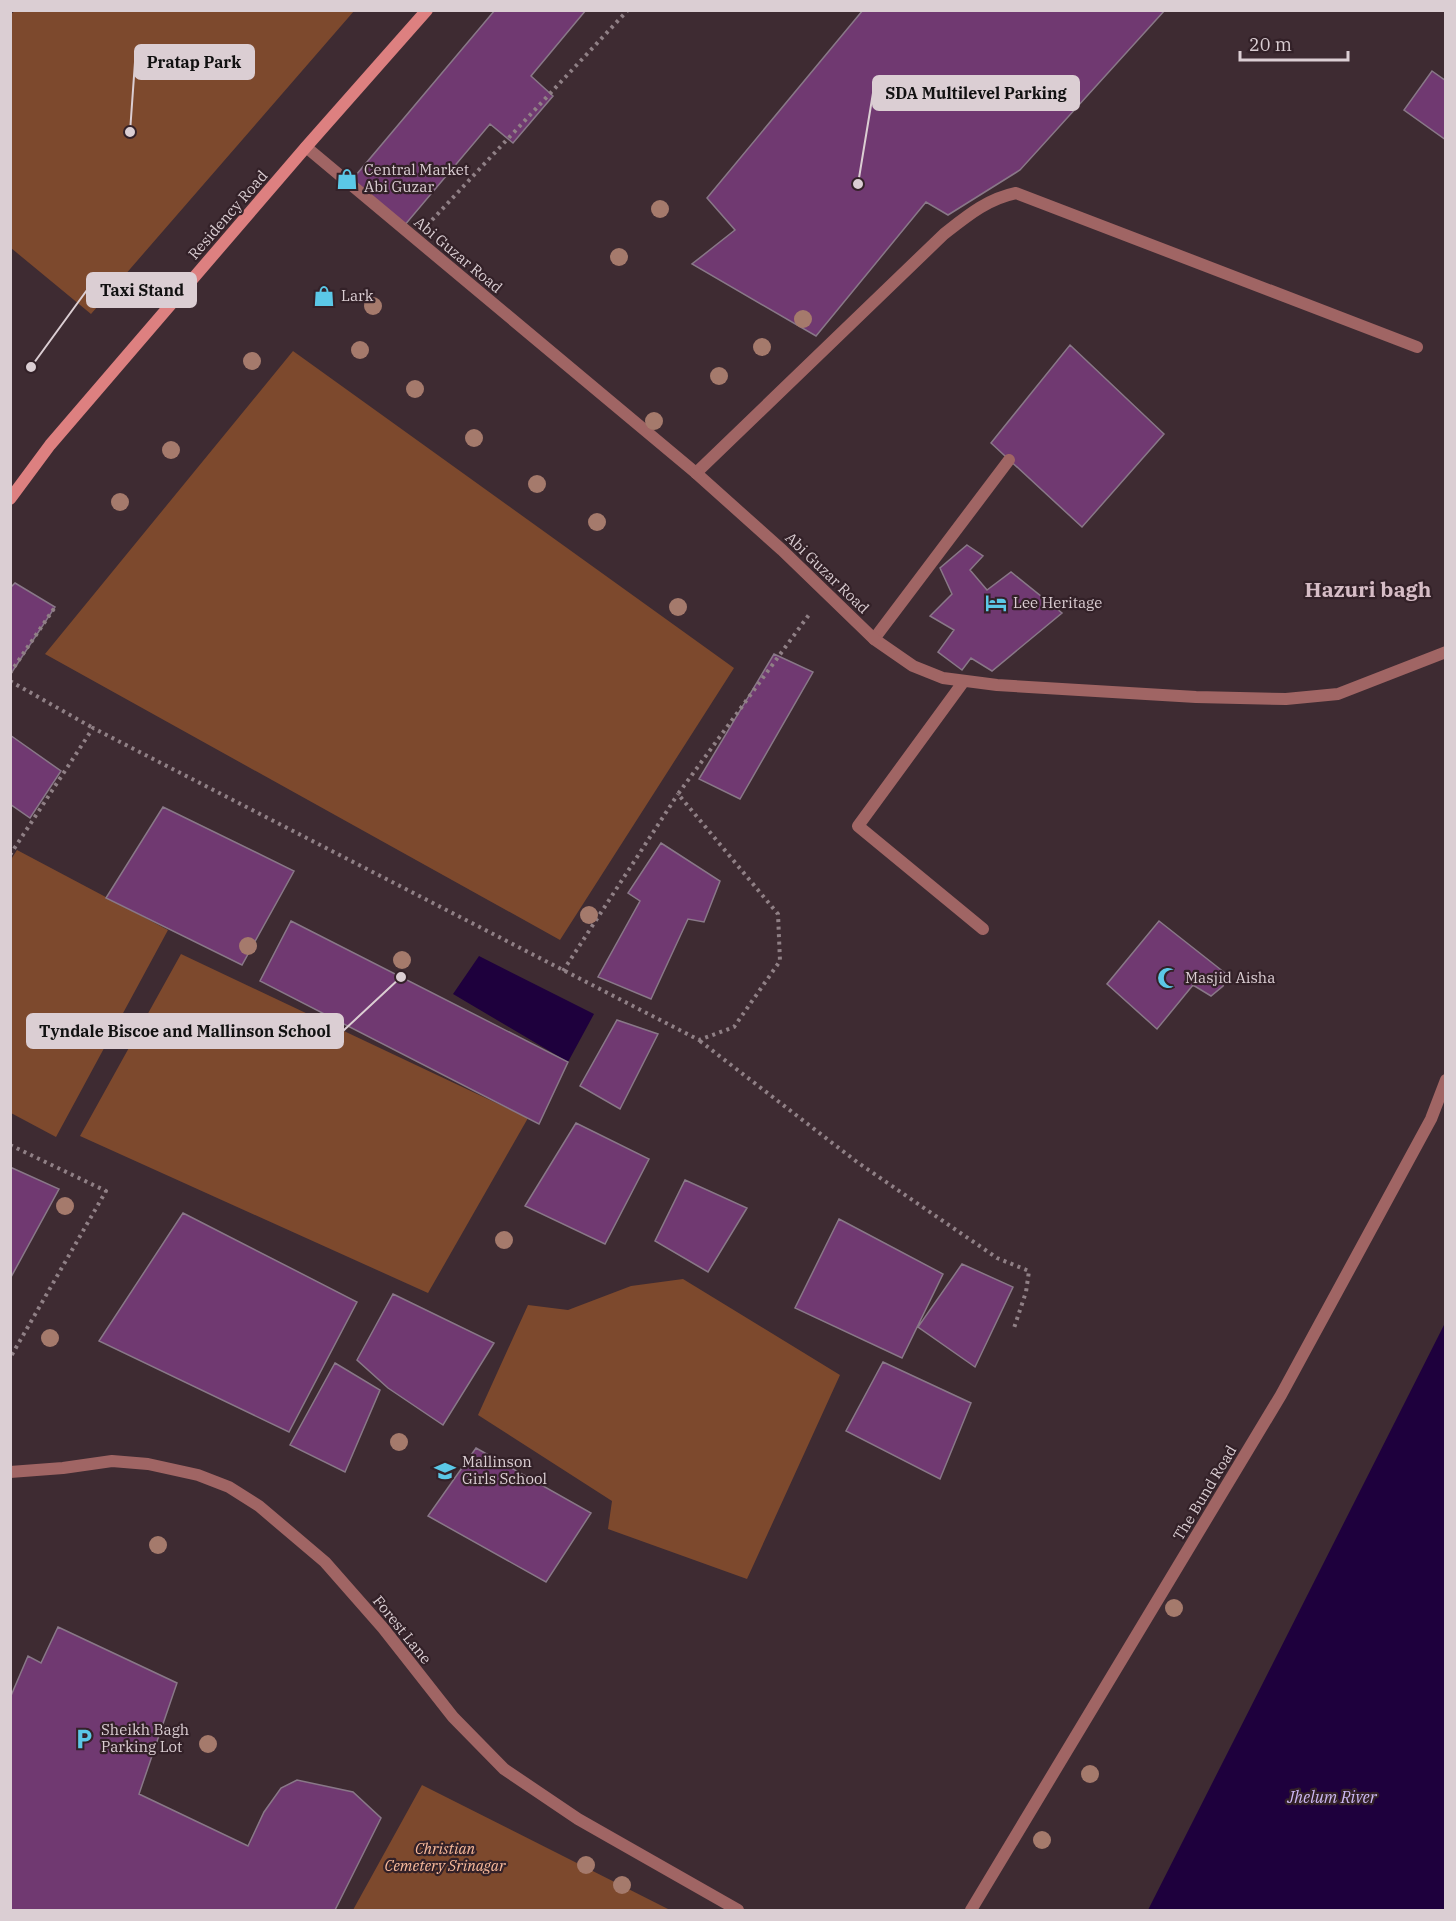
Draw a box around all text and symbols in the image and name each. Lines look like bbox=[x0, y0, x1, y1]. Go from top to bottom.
scale bar bbox=[1240, 24, 1348, 62]
text: 20 m bbox=[1249, 33, 1292, 56]
callout: Pratap Park bbox=[135, 45, 254, 79]
text: Pratap Park bbox=[147, 52, 241, 72]
callout: SDA Multilevel Parking bbox=[873, 76, 1079, 110]
text: SDA Multilevel Parking bbox=[885, 83, 1068, 103]
place label: Central Market Abi Guzar bbox=[364, 160, 469, 196]
street label: Residency Road bbox=[184, 166, 271, 263]
shop icon: Central Market Abi Guzar bbox=[335, 167, 359, 191]
street label: Abi Guzar Road bbox=[410, 212, 506, 297]
callout: Taxi Stand bbox=[87, 273, 196, 307]
text: Taxi Stand bbox=[100, 280, 184, 300]
shop icon: Lark bbox=[312, 284, 336, 308]
place label: Lark bbox=[341, 286, 374, 305]
street label: Abi Guzar Road bbox=[781, 528, 873, 617]
district label: Hazuri bagh bbox=[1305, 575, 1432, 603]
hotel icon: Lee Heritage bbox=[984, 591, 1008, 615]
place label: Lee Heritage bbox=[1013, 593, 1102, 612]
mosque icon: Masjid Aisha bbox=[1156, 966, 1180, 990]
place label: Masjid Aisha bbox=[1185, 968, 1275, 987]
callout: Tyndale Biscoe and Mallinson School bbox=[27, 1014, 343, 1048]
text: Tyndale Biscoe and Mallinson School bbox=[39, 1021, 331, 1041]
street label: The Bund Road bbox=[1169, 1442, 1240, 1544]
place label: Mallinson Girls School bbox=[462, 1452, 547, 1488]
school or university icon: Mallinson Girls School bbox=[433, 1459, 457, 1483]
street label: Forest Lane bbox=[369, 1592, 436, 1668]
place label: Sheikh Bagh Parking Lot bbox=[101, 1720, 189, 1756]
parking icon: Sheikh Bagh Parking Lot bbox=[72, 1727, 96, 1751]
water label: Jhelum River bbox=[1286, 1787, 1378, 1807]
park label: Christian Cemetery Srinagar bbox=[384, 1839, 506, 1875]

